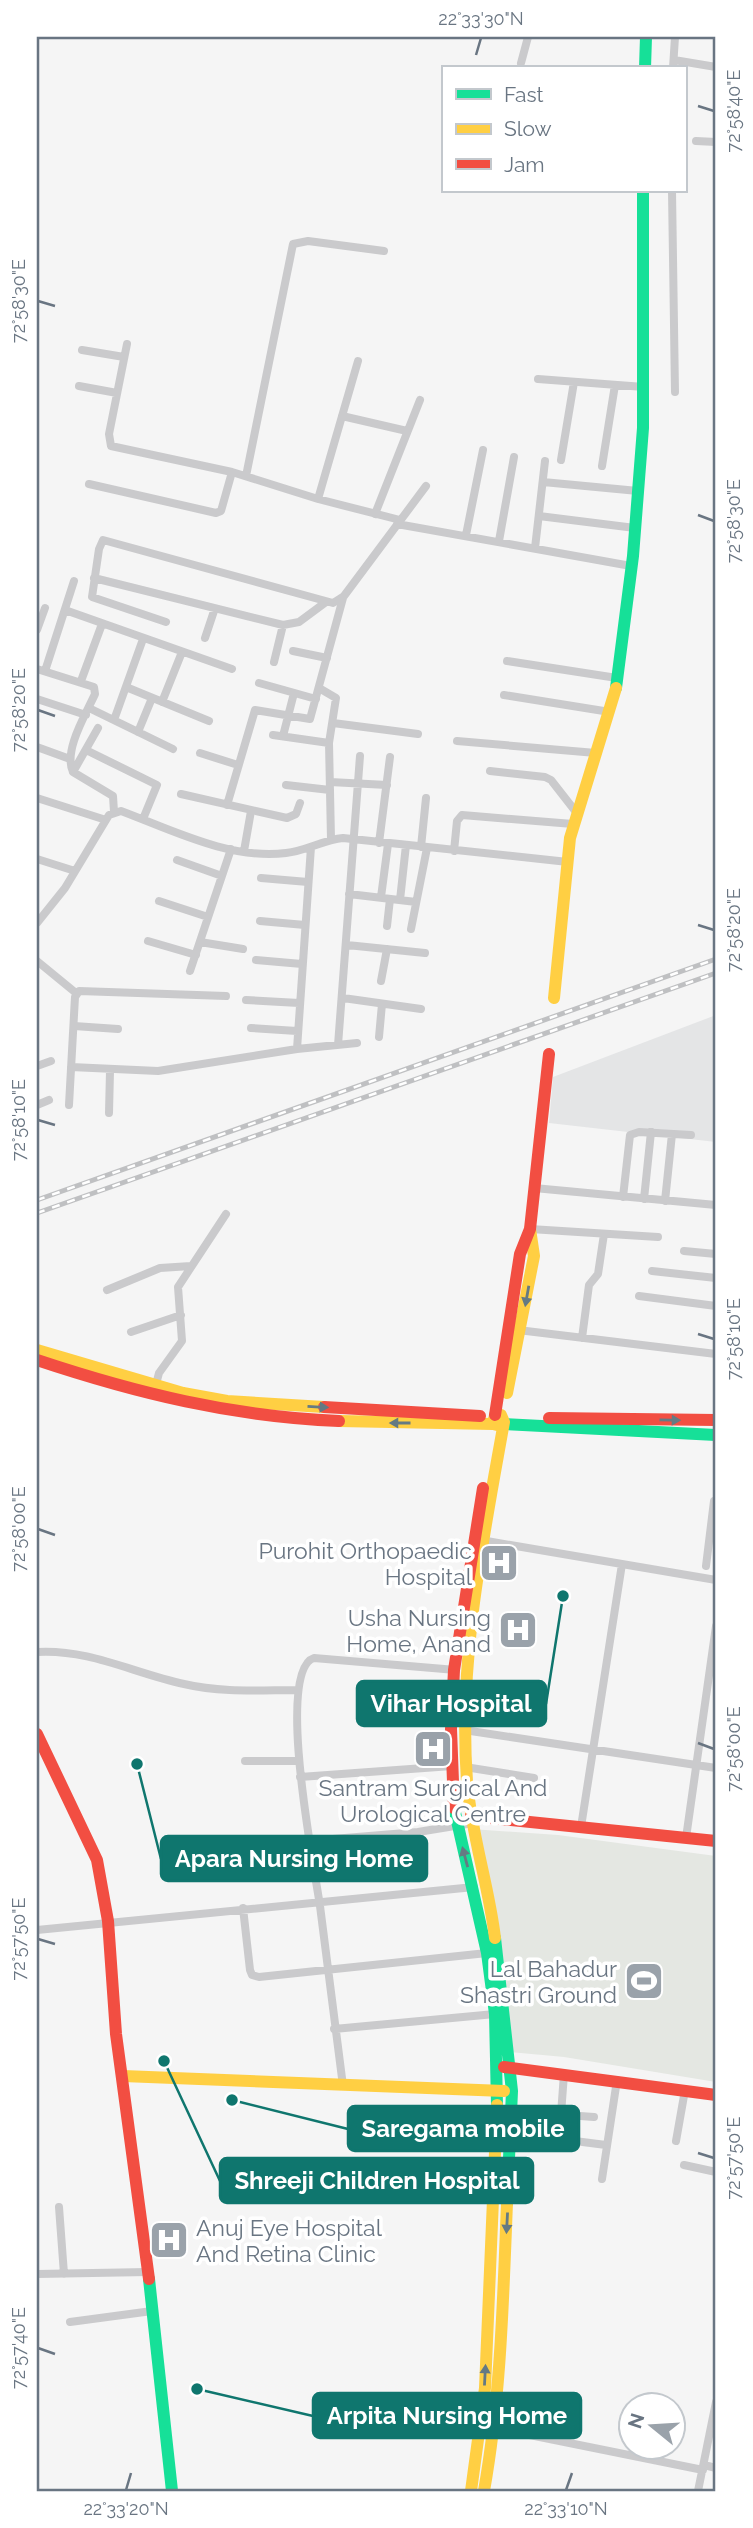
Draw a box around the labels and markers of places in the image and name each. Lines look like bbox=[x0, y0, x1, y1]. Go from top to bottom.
place label: Purohit Orthopaedic Hospital bbox=[258, 1537, 473, 1590]
hospital icon: Purohit Orthopaedic Hospital bbox=[478, 1542, 520, 1584]
place label: Usha Nursing Home, Anand bbox=[346, 1604, 491, 1657]
hospital icon: Usha Nursing Home, Anand bbox=[497, 1609, 539, 1651]
callout: Vihar Hospital bbox=[357, 1681, 546, 1726]
hospital icon: Santram Surgical And Urological Centre bbox=[412, 1728, 454, 1770]
place label: Santram Surgical And Urological Centre bbox=[319, 1774, 547, 1827]
callout: Apara Nursing Home bbox=[161, 1836, 427, 1881]
place label: Lal Bahadur Shastri Ground bbox=[460, 1955, 617, 2008]
sports icon: Lal Bahadur Shastri Ground bbox=[623, 1960, 665, 2002]
callout: Saregama mobile bbox=[348, 2106, 579, 2151]
callout: Shreeji Children Hospital bbox=[220, 2158, 533, 2203]
place label: Anuj Eye Hospital And Retina Clinic bbox=[196, 2214, 383, 2267]
hospital icon: Anuj Eye Hospital And Retina Clinic bbox=[148, 2219, 190, 2261]
callout: Arpita Nursing Home bbox=[313, 2393, 581, 2438]

